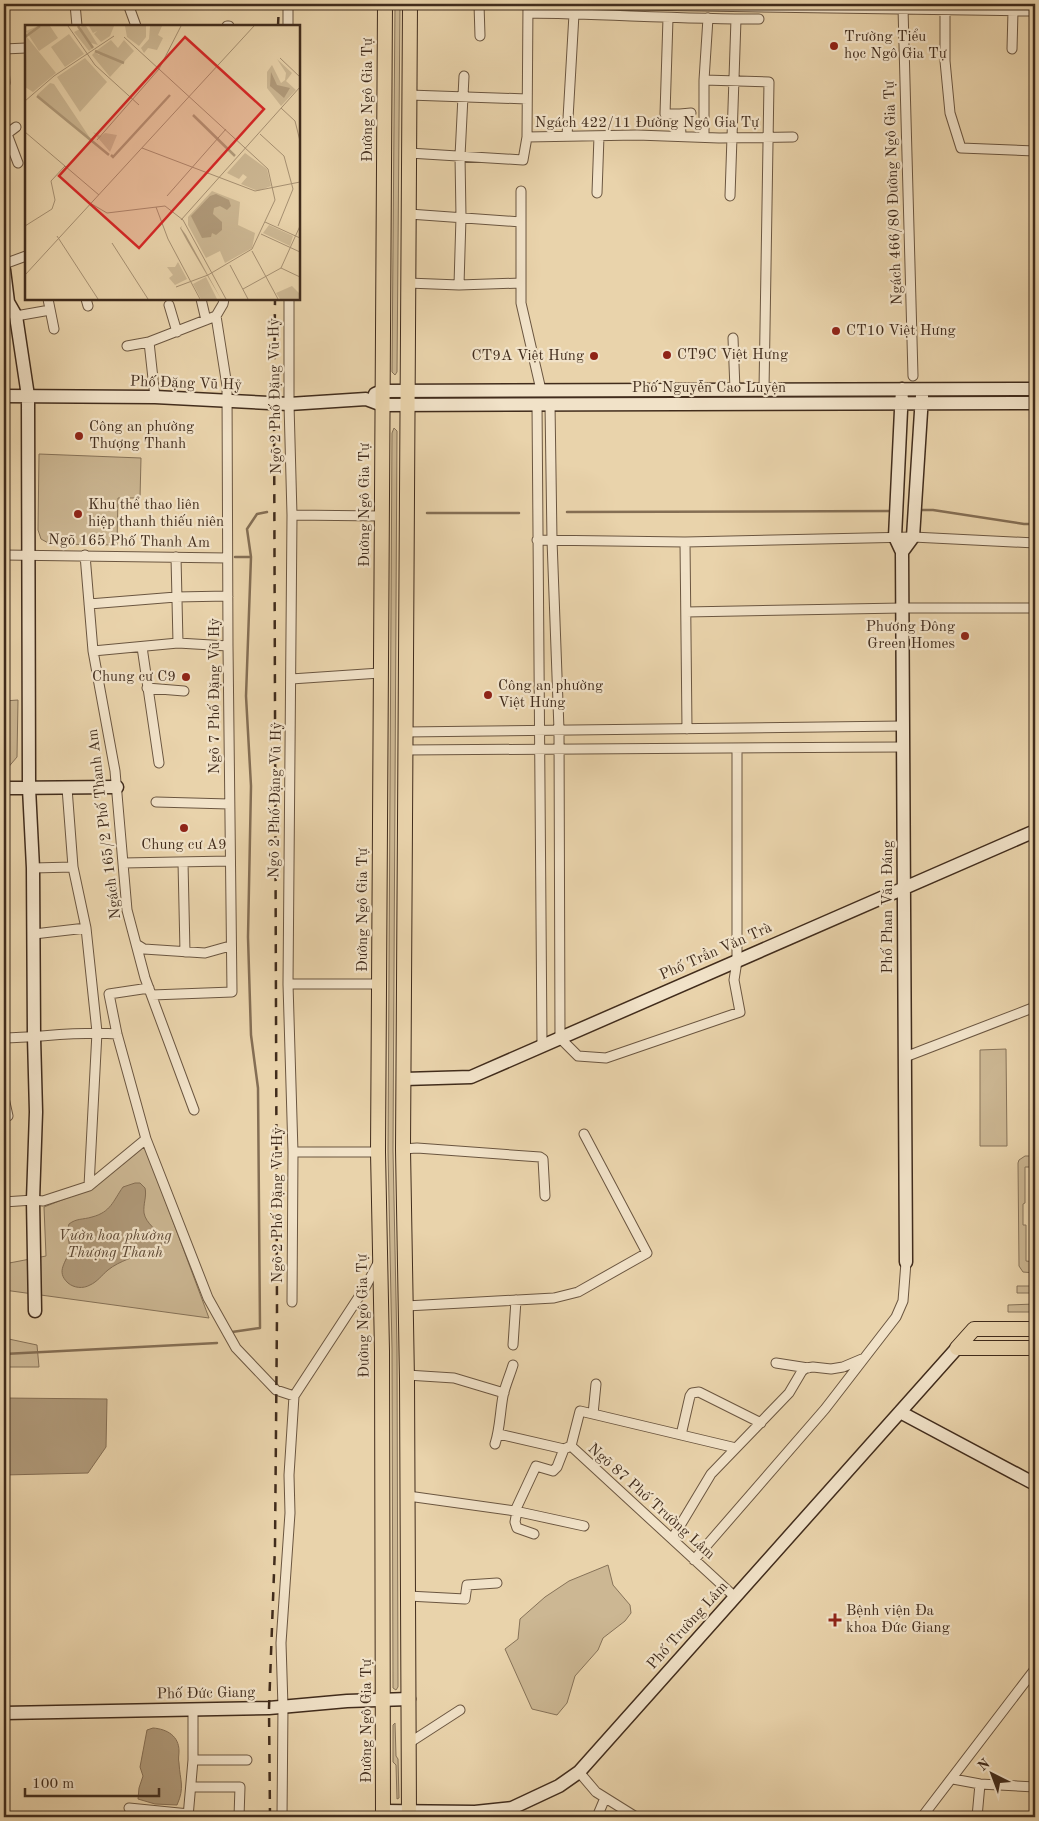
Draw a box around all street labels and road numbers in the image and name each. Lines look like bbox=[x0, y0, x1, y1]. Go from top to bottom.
street label: Đường Ngô Gia Tự bbox=[361, 37, 376, 162]
street label: Ngách 466/80 Đường Ngô Gia Tự bbox=[883, 80, 905, 305]
street label: Ngách 422/11 Đường Ngô Gia Tự bbox=[535, 116, 760, 131]
street label: Ngõ 2 Phố Đặng Vũ Hỷ bbox=[266, 318, 285, 474]
street label: Phố Đặng Vũ Hỷ bbox=[130, 374, 242, 393]
street label: Phố Nguyễn Cao Luyện bbox=[632, 380, 786, 396]
street label: Đường Ngô Gia Tự bbox=[358, 442, 373, 567]
street label: Ngõ 165 Phố Thanh Am bbox=[48, 532, 210, 551]
street label: Ngõ 7 Phố Đặng Vũ Hỷ bbox=[207, 618, 223, 774]
street label: Ngõ 2 Phố Đặng Vũ Hỷ bbox=[266, 722, 285, 878]
street label: Ngách 165/2 Phố Thanh Am bbox=[85, 728, 124, 920]
street label: Phố Phan Văn Đáng bbox=[880, 840, 896, 974]
street label: Đường Ngô Gia Tự bbox=[356, 847, 371, 972]
street label: Phố Trần Văn Trà bbox=[657, 918, 775, 984]
street label: Ngõ 2 Phố Đặng Vũ Hỷ bbox=[270, 1127, 286, 1283]
street label: Đường Ngô Gia Tự bbox=[355, 1253, 373, 1378]
street label: Ngõ 87 Phố Trường Lâm bbox=[585, 1440, 718, 1563]
street label: Phố Trường Lâm bbox=[644, 1579, 731, 1673]
street label: Đường Ngô Gia Tự bbox=[360, 1658, 375, 1783]
street label: Phố Đức Giang bbox=[156, 1685, 255, 1702]

